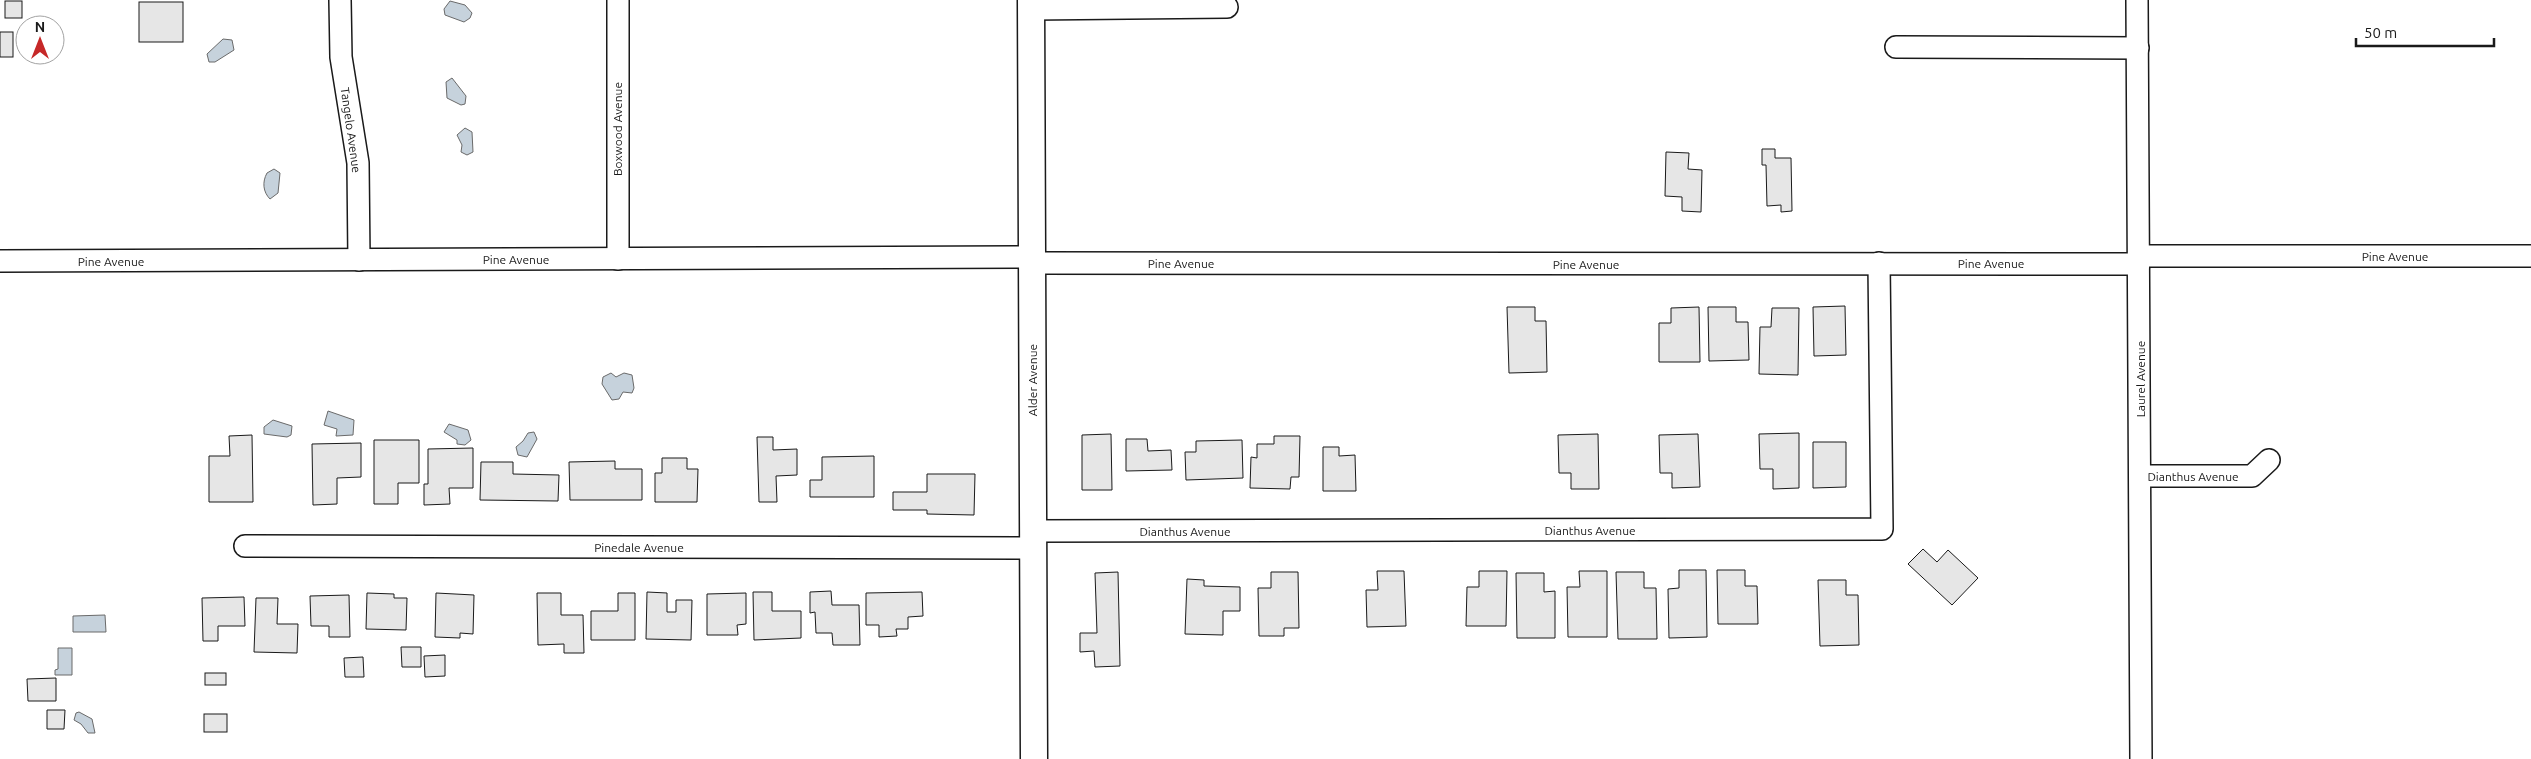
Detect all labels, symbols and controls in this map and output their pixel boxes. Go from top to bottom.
north arrow [15,15,65,65]
scale bar [2356,15,2494,47]
text: N [35,19,45,35]
text: 50 m [2364,24,2397,41]
street label: Boxwood Avenue [611,82,624,176]
street label: Tangelo Avenue [339,86,363,174]
street label: Pine Avenue [2362,250,2428,263]
street label: Pine Avenue [483,253,549,266]
street label: Pine Avenue [78,255,144,268]
street label: Pine Avenue [1148,257,1214,270]
street label: Pine Avenue [1958,257,2024,270]
street label: Pine Avenue [1553,258,1619,271]
street label: Laurel Avenue [2134,341,2147,417]
street label: Alder Avenue [1026,344,1039,416]
street label: Dianthus Avenue [2147,470,2239,483]
street label: Dianthus Avenue [1544,524,1636,537]
street label: Dianthus Avenue [1139,525,1231,538]
street label: Pinedale Avenue [594,541,684,554]

